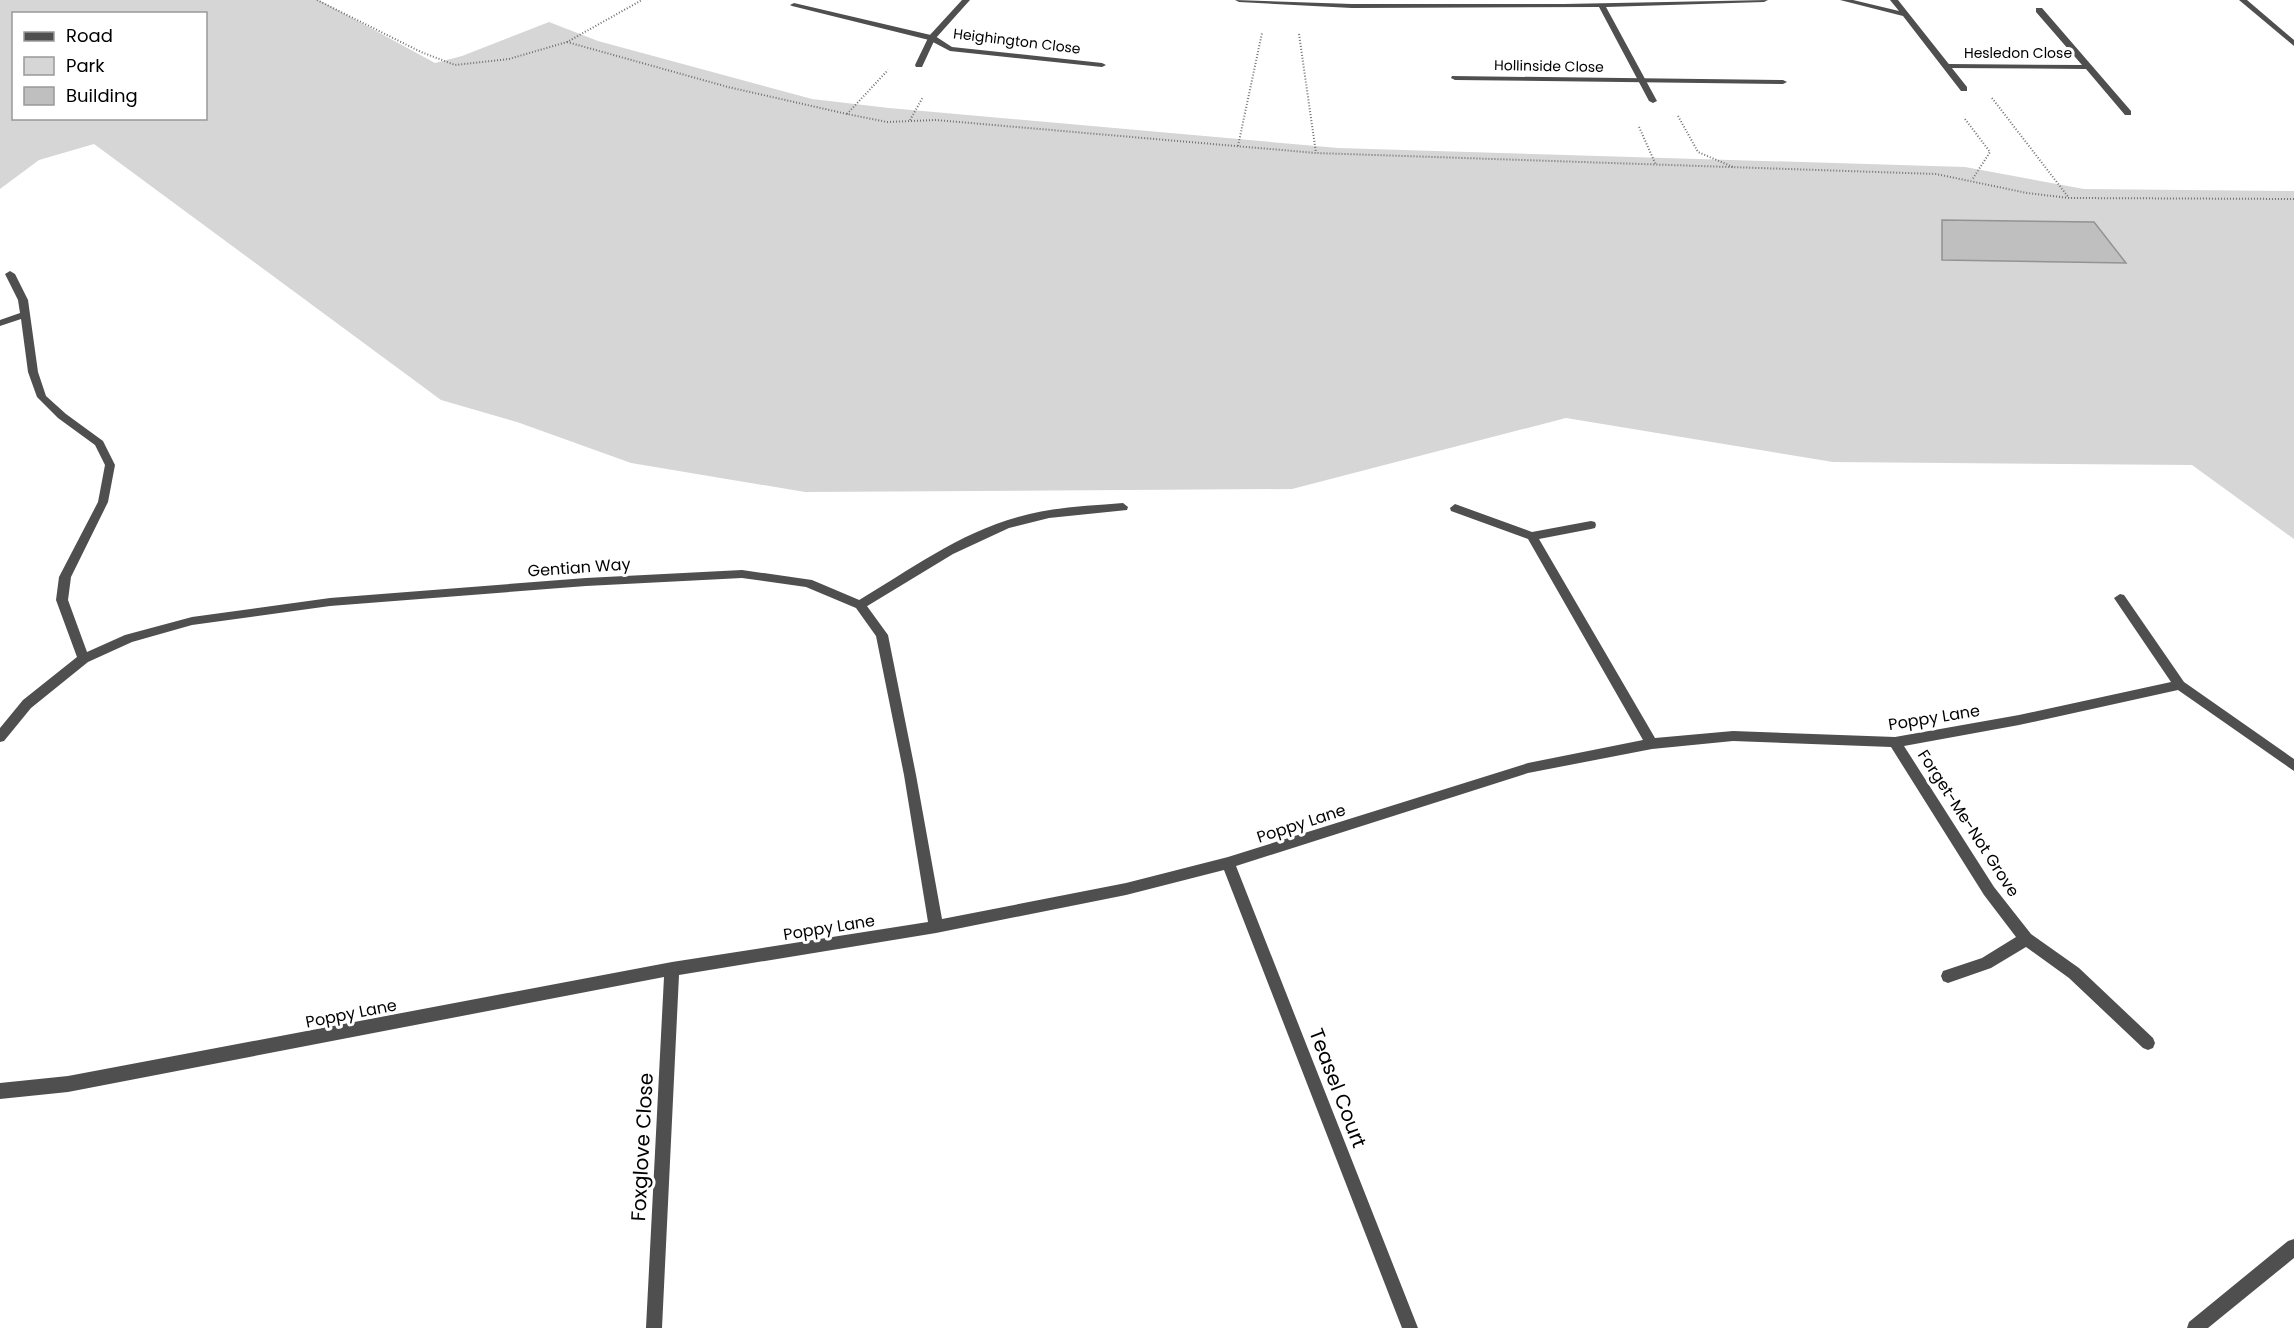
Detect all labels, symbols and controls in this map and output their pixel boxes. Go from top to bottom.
legend [12,12,207,120]
text: Road [66,23,113,48]
street label: Heighington Close [952,23,1082,59]
street label: Hesledon Close [1964,43,2072,63]
text: Park [66,53,105,78]
street label: Hollinside Close [1494,55,1604,77]
text: Building [66,83,138,108]
street label: Gentian Way [527,552,631,583]
street label: Poppy Lane [1887,699,1982,736]
street label: Forget-Me-Not Grove [1912,745,2025,901]
street label: Poppy Lane [1254,798,1349,849]
street label: Poppy Lane [782,909,877,946]
street label: Poppy Lane [304,993,399,1034]
street label: Teasel Court [1302,1024,1374,1152]
street label: Foxglove Close [624,1072,660,1222]

